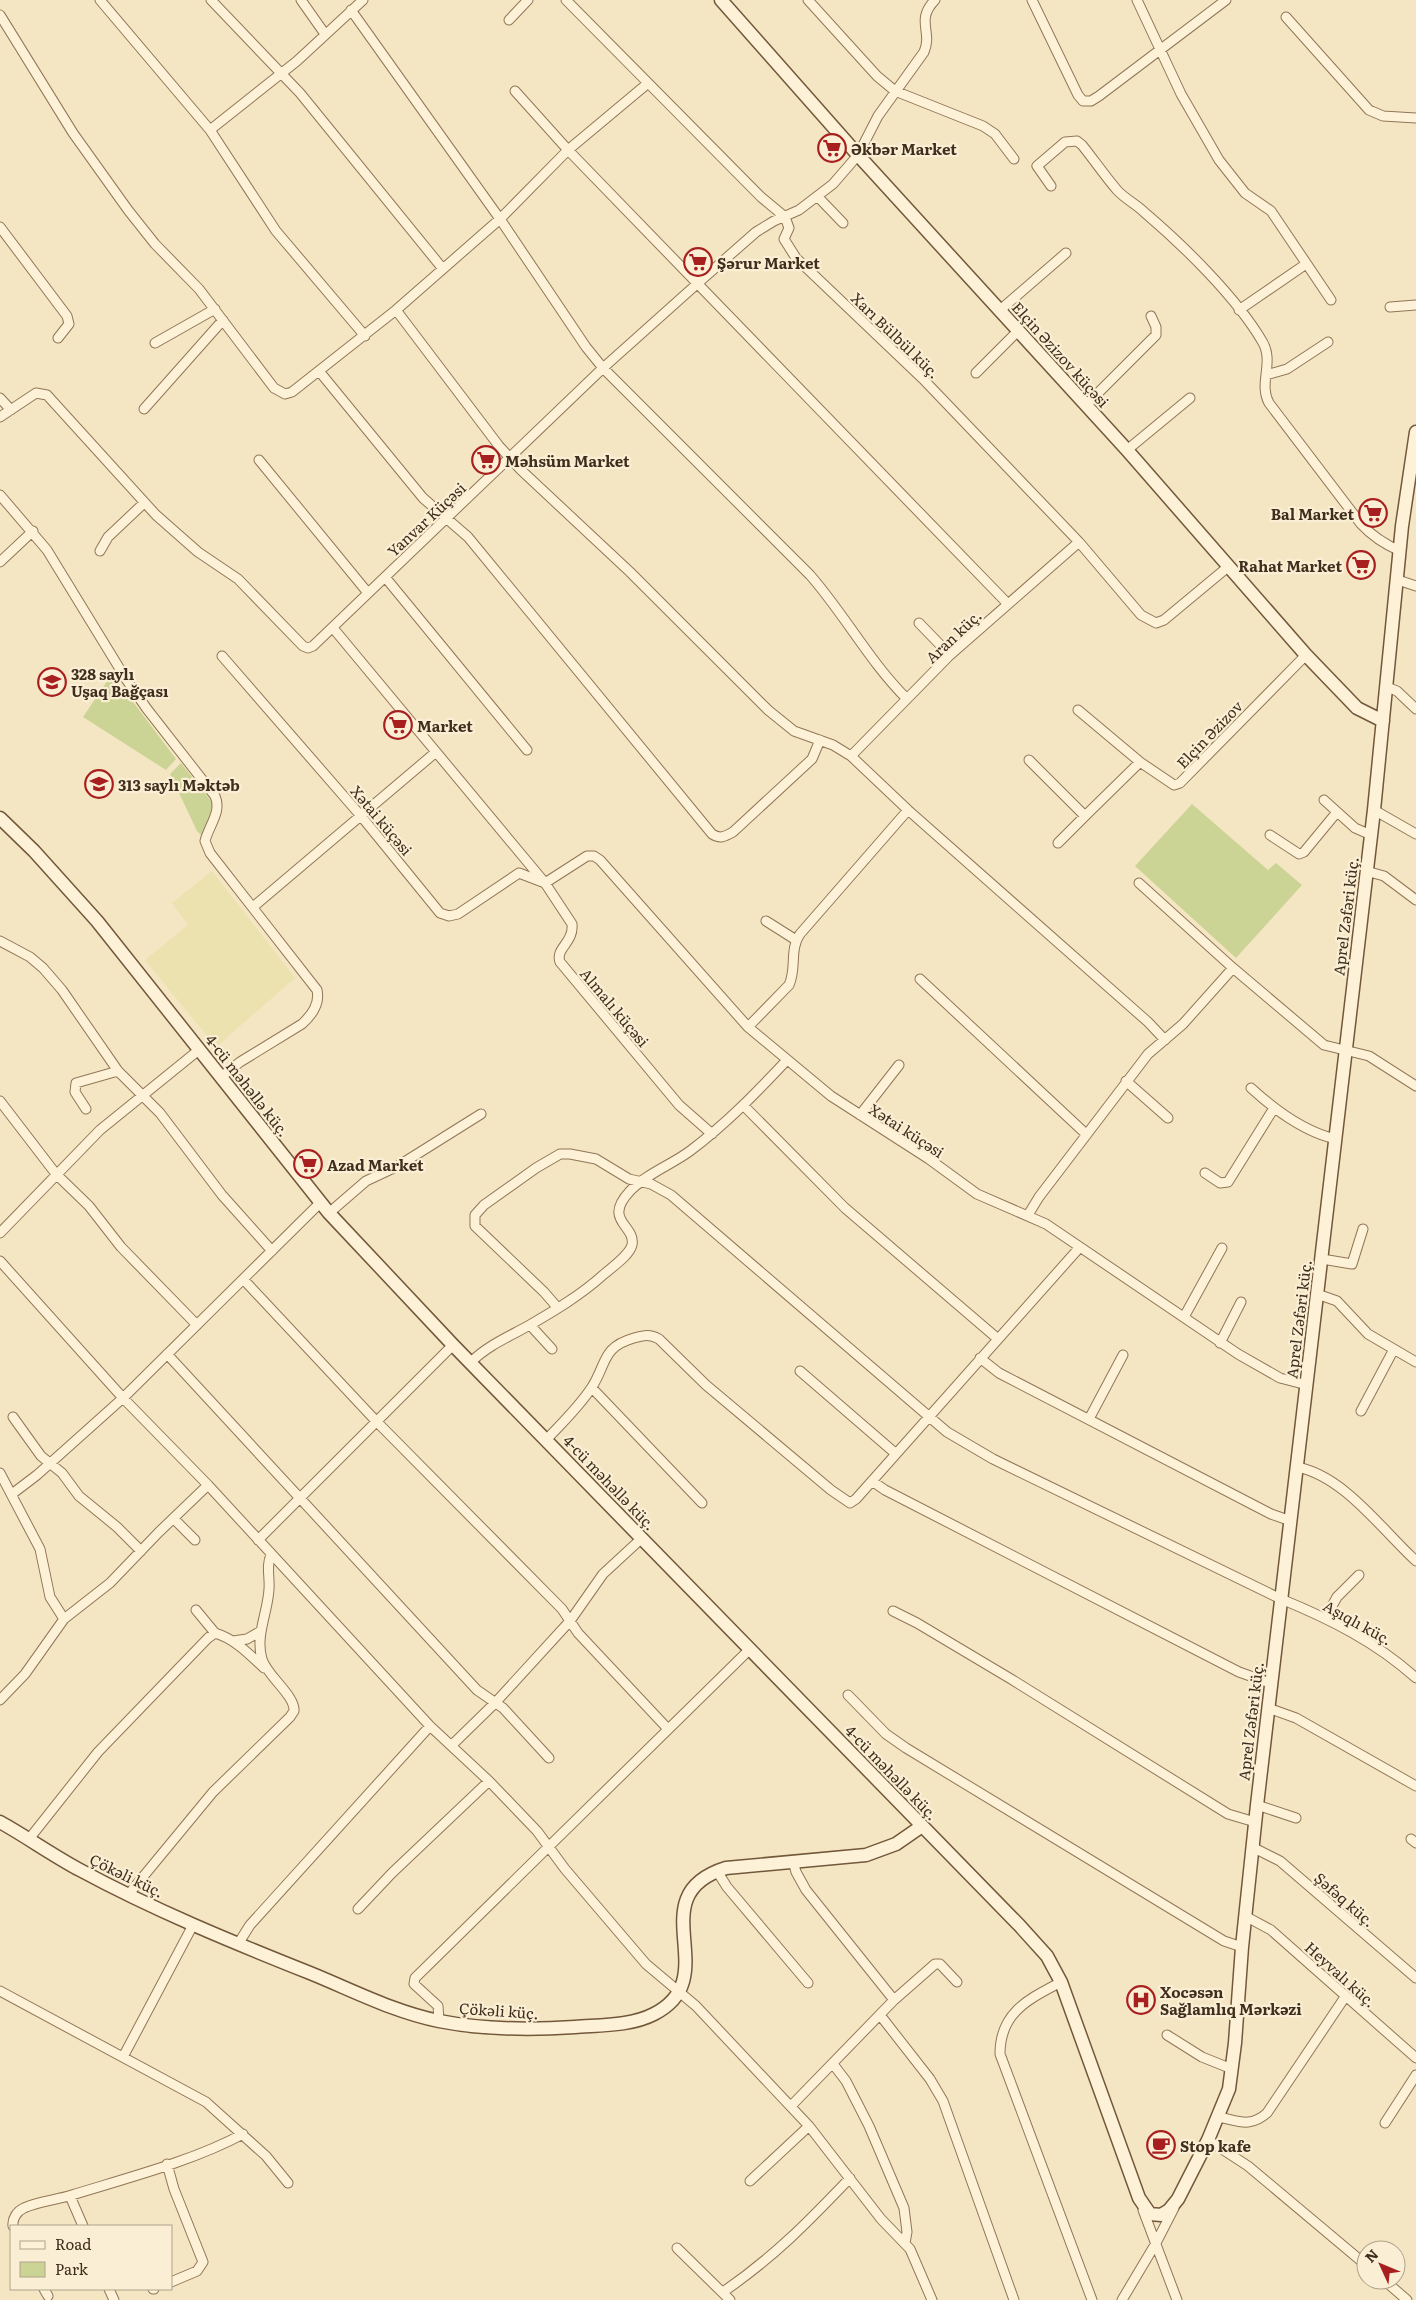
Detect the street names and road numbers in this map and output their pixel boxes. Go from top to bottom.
street label: Xarı Bülbül küç. [846,287,946,383]
street label: Elçin Əzizov küçəsi [1007,296,1115,412]
street label: Yanvar Küçəsi [382,476,470,562]
street label: Aran küç. [920,604,986,668]
street label: Elçin Əzizov [1170,695,1248,773]
street label: Xətai küçəsi [346,780,418,860]
street label: Aprel Zəfəri küç. [1326,855,1364,977]
street label: Almalı küçəsi [575,962,655,1052]
street label: 4-cü məhəllə küç. [200,1029,296,1141]
street label: Xətai küçəsi [865,1097,949,1163]
street label: Aprel Zəfəri küç. [1279,1258,1317,1380]
street label: 4-cü məhəllə küç. [558,1429,662,1535]
street label: Aşıqlı küç. [1319,1594,1397,1650]
street label: Aprel Zəfəri küç. [1231,1660,1269,1782]
street label: 4-cü məhəllə küç. [840,1719,944,1825]
street label: Çökəli küç. [86,1847,168,1903]
street label: Şəfəq küç. [1310,1866,1380,1932]
street label: Heyvalı küç. [1300,1936,1382,2012]
street label: Çökəli küç. [458,1996,540,2024]

